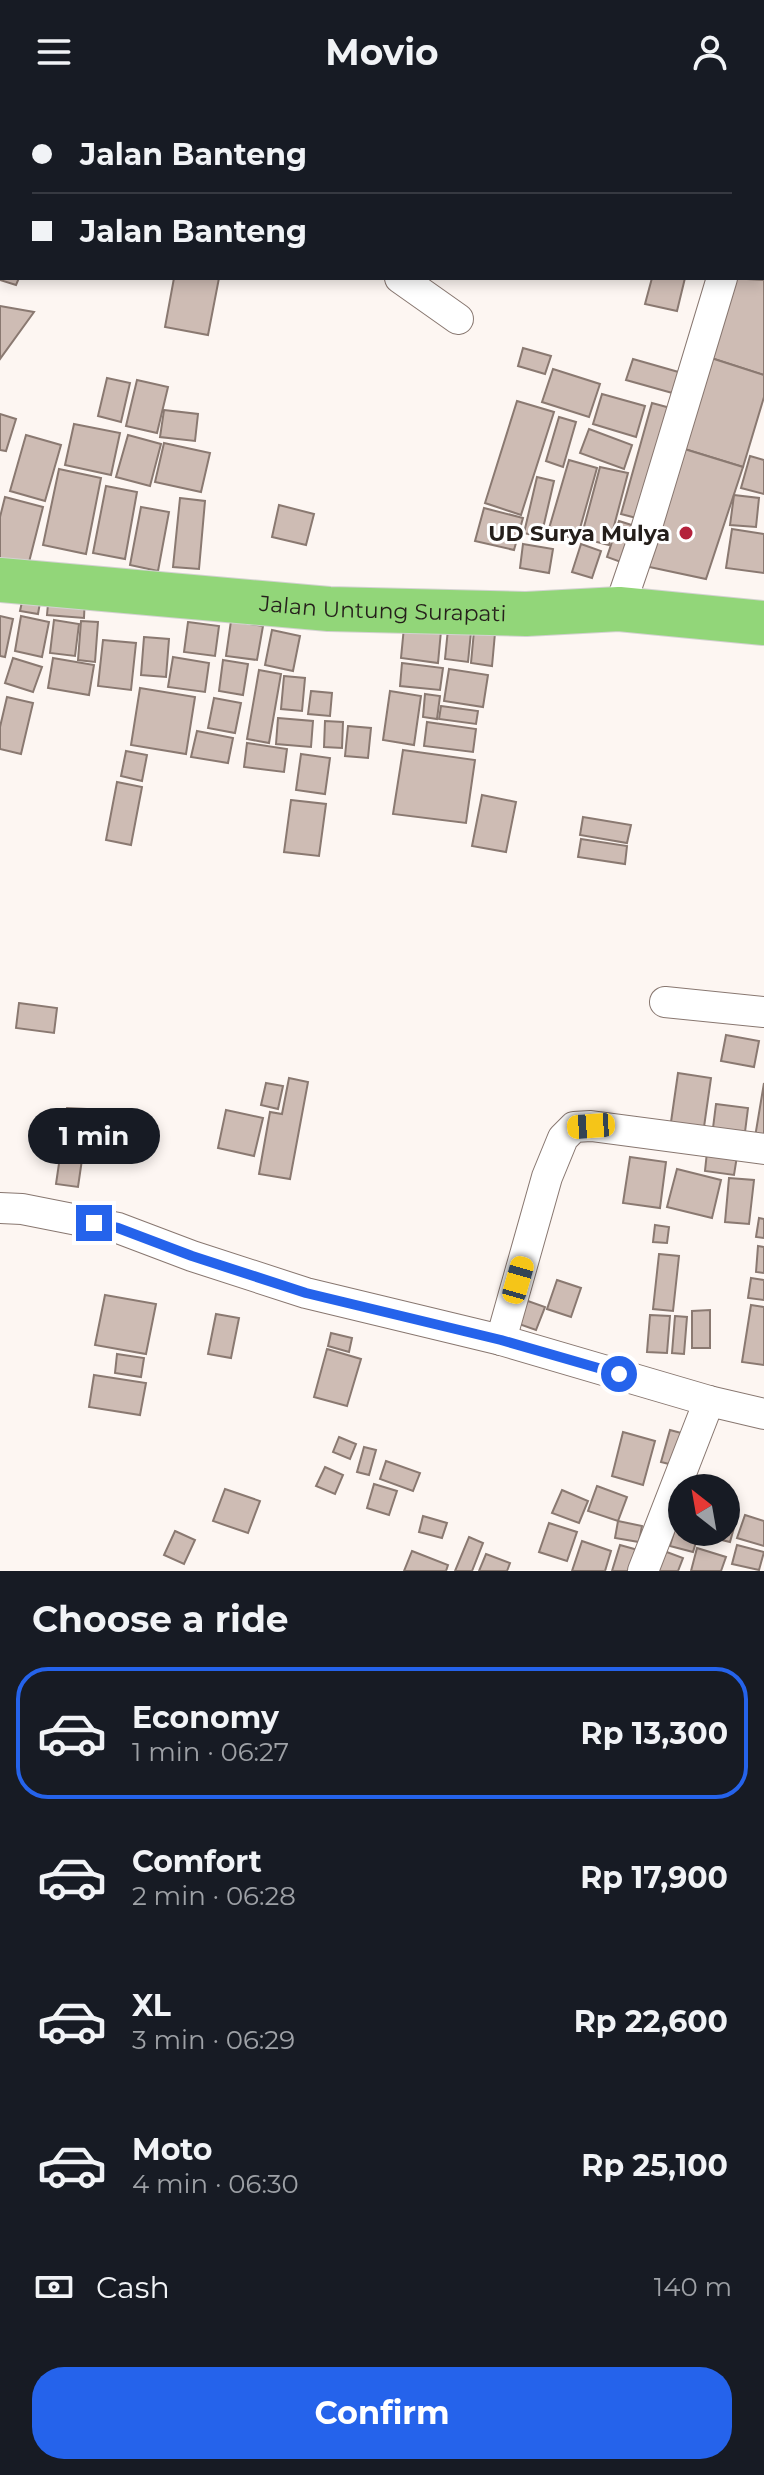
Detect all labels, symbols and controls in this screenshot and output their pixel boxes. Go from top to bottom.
icon: menu [32,30,76,74]
text: Movio [325,30,439,74]
icon: person [688,30,732,74]
text: Jalan Banteng [80,136,307,173]
text: Jalan Banteng [80,213,307,250]
place label: UD Surya Mulya [488,520,670,547]
marker: UD Surya Mulya [677,524,695,542]
street label: Jalan Untung Surapati [257,590,507,627]
callout: 1 min [28,1107,160,1163]
car [566,1112,616,1140]
text: 1 min [59,1120,129,1152]
route end [76,1205,112,1241]
car [500,1254,536,1306]
route start [601,1356,637,1392]
north arrow [668,1474,740,1546]
map controls [668,1474,740,1546]
text: Choose a ride [32,1597,289,1641]
icon: car [36,1697,108,1769]
text: Economy [132,1699,279,1736]
text: Rp 13,300 [581,1715,728,1752]
text: 1 min · 06:27 [132,1736,289,1768]
icon: car [36,1841,108,1913]
text: Comfort [132,1843,262,1880]
text: Rp 17,900 [580,1859,728,1896]
text: 2 min · 06:28 [132,1880,296,1912]
icon: car [36,1985,108,2057]
text: XL [132,1987,171,2024]
text: Rp 22,600 [574,2003,728,2040]
text: 3 min · 06:29 [132,2024,295,2056]
icon: car [36,2129,108,2201]
text: Moto [132,2131,213,2168]
text: Rp 25,100 [581,2147,728,2184]
text: 4 min · 06:30 [132,2168,299,2200]
icon: cash [32,2265,76,2309]
text: Cash [96,2269,170,2306]
text: 140 m [654,2271,732,2303]
button: Confirm [32,2367,732,2459]

